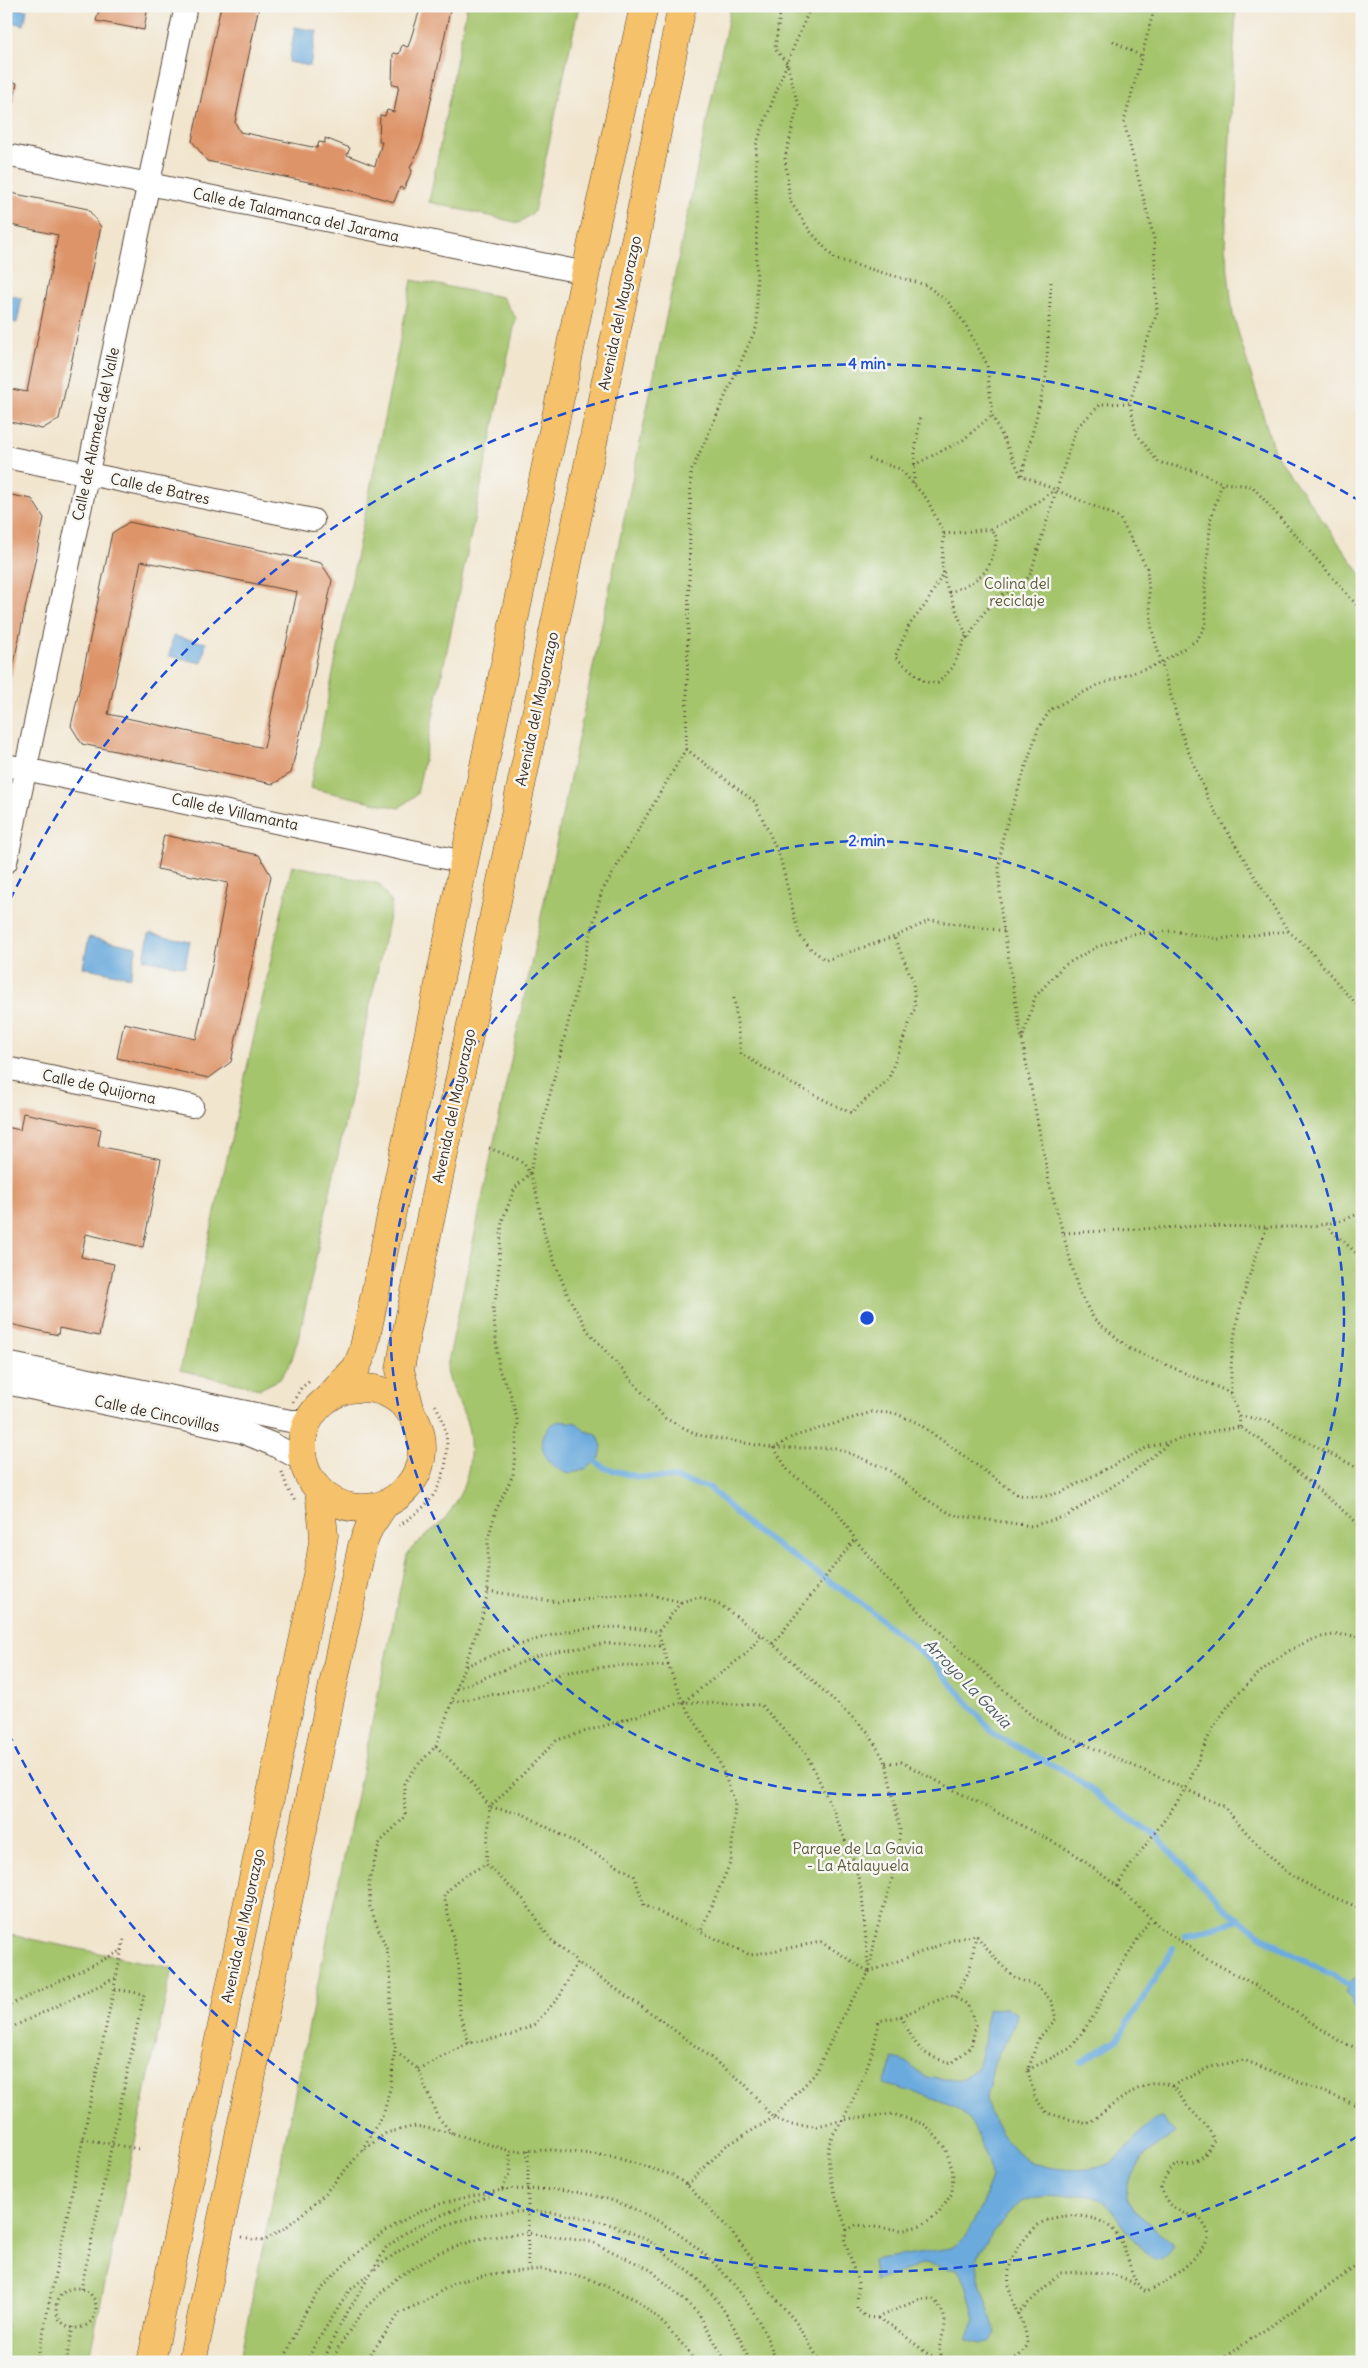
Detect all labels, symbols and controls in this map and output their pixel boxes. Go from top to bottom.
street label: Calle de Talamanca del Jarama [191,183,402,246]
street label: Avenida del Mayorazgo [594,234,645,392]
street label: Calle de Alameda del Valle [68,345,123,522]
text: 4 min [848,354,886,373]
street label: Calle de Batres [109,469,212,508]
park label: Colina del reciclaje [984,574,1050,610]
street label: Avenida del Mayorazgo [511,630,562,788]
street label: Calle de Villamanta [170,789,301,834]
text: 2 min [849,831,886,850]
street label: Avenida del Mayorazgo [428,1027,479,1185]
street label: Calle de Quijorna [41,1065,158,1108]
centre of rings [858,1309,876,1327]
street label: Calle de Cincovillas [93,1391,222,1436]
water label: Arroyo La Gavia [920,1634,1016,1733]
park label: Parque de La Gavia - La Atalayuela [793,1839,924,1875]
street label: Avenida del Mayorazgo [217,1847,268,2005]

